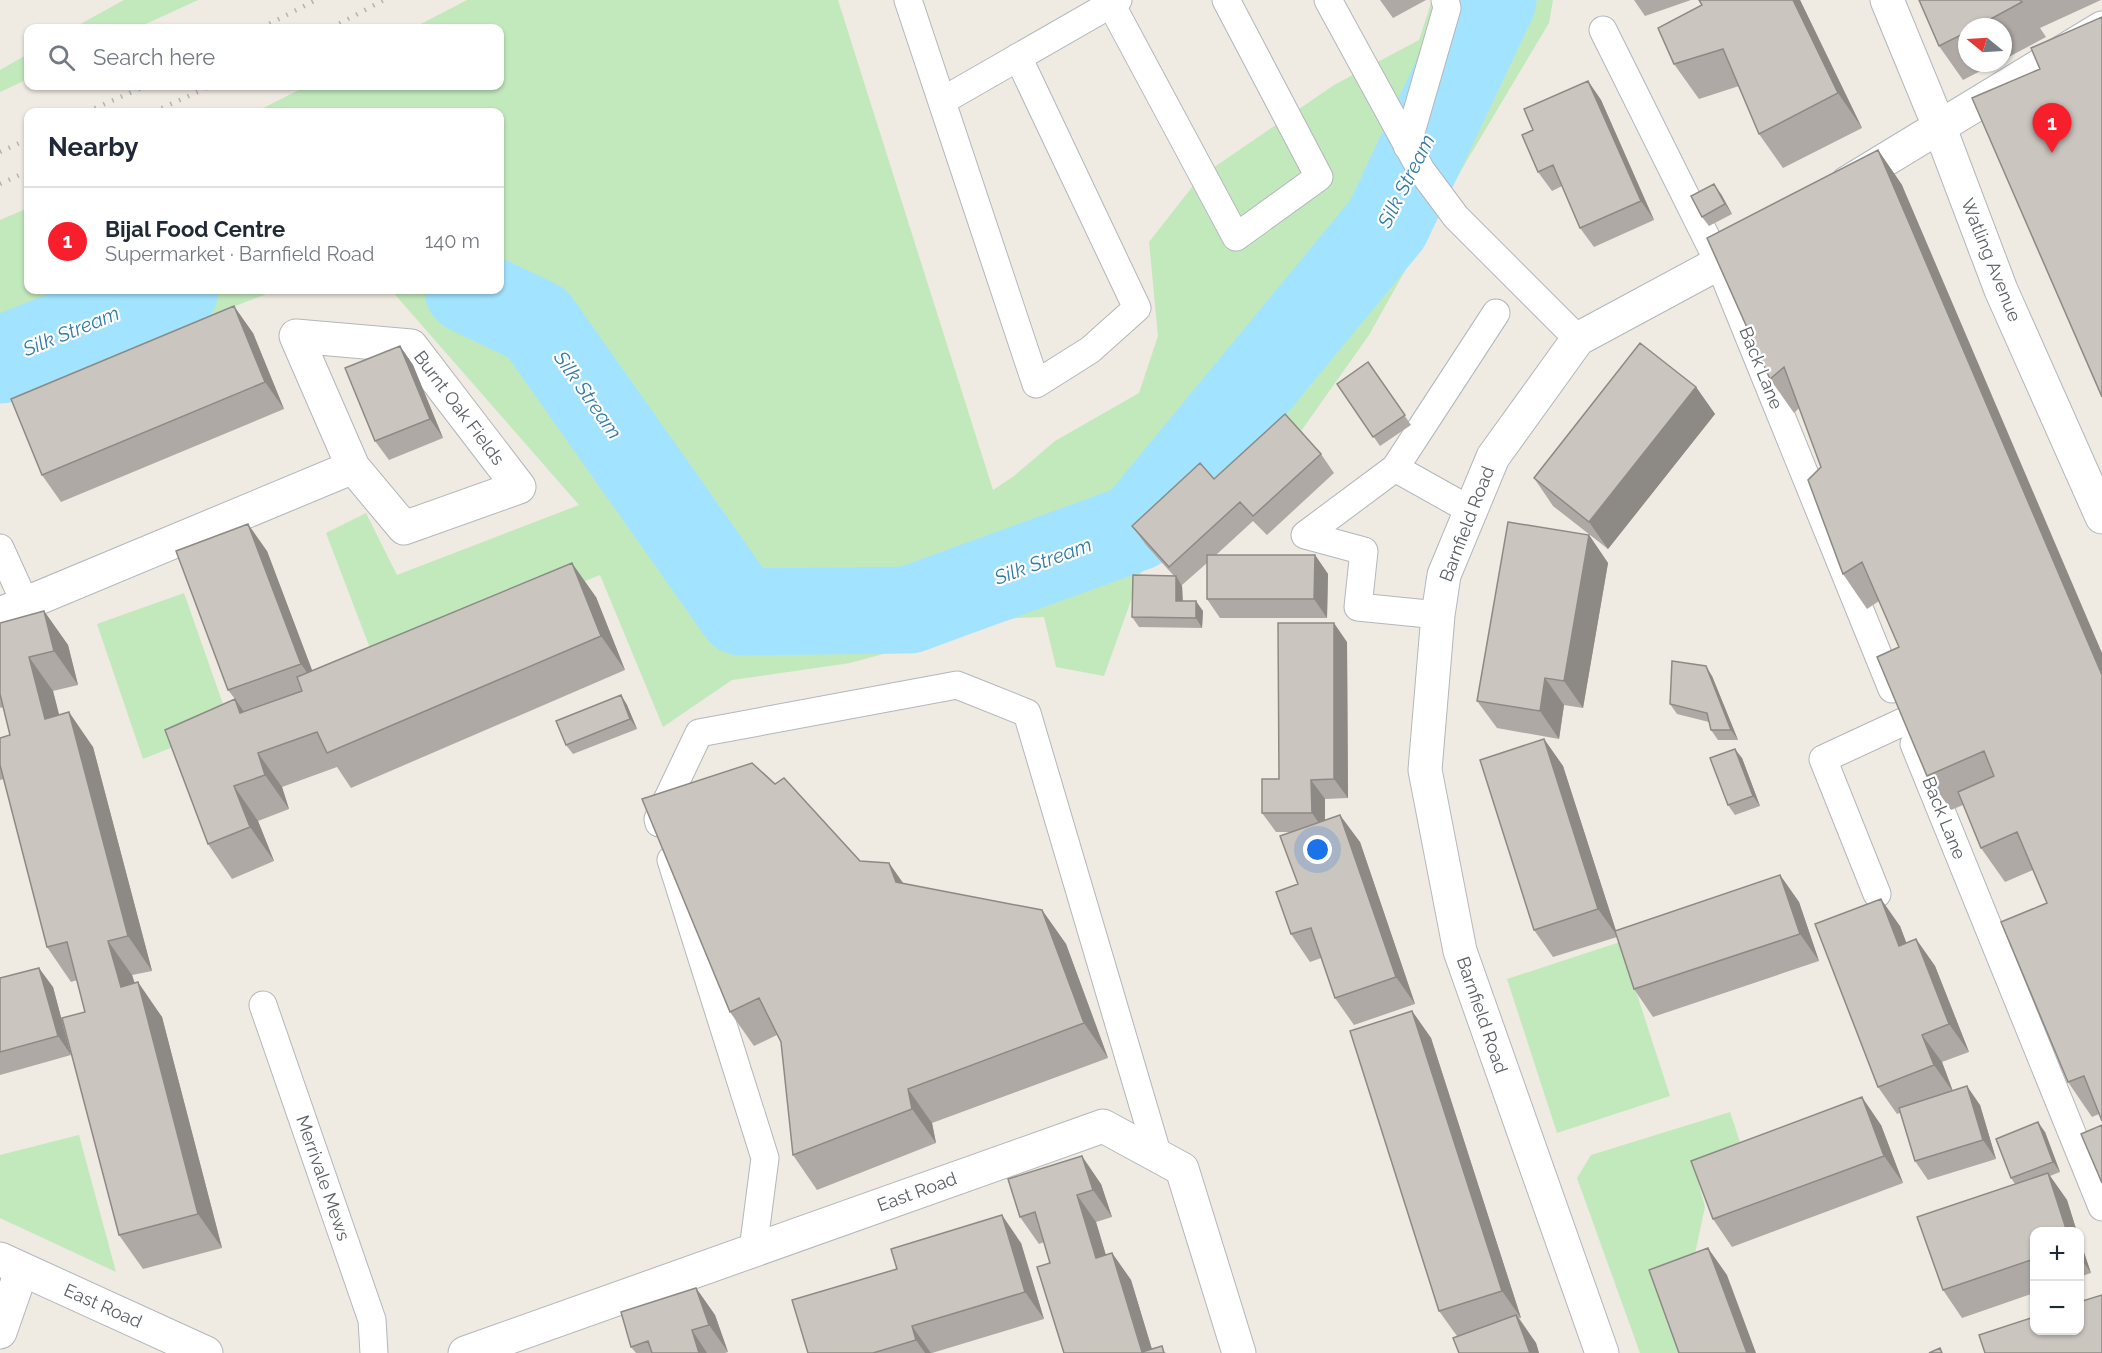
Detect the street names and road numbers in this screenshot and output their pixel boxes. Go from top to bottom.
street label: Watling Avenue [1957,195,2026,325]
street label: Back Lane [1735,323,1788,413]
street label: Burnt Oak Fields [410,347,509,469]
street label: Barnfield Road [1435,463,1498,585]
street label: Back Lane [1918,773,1971,863]
street label: Barnfield Road [1453,954,1512,1076]
street label: Merrivale Mews [292,1112,355,1243]
street label: East Road [874,1167,960,1216]
street label: East Road [61,1279,145,1332]

